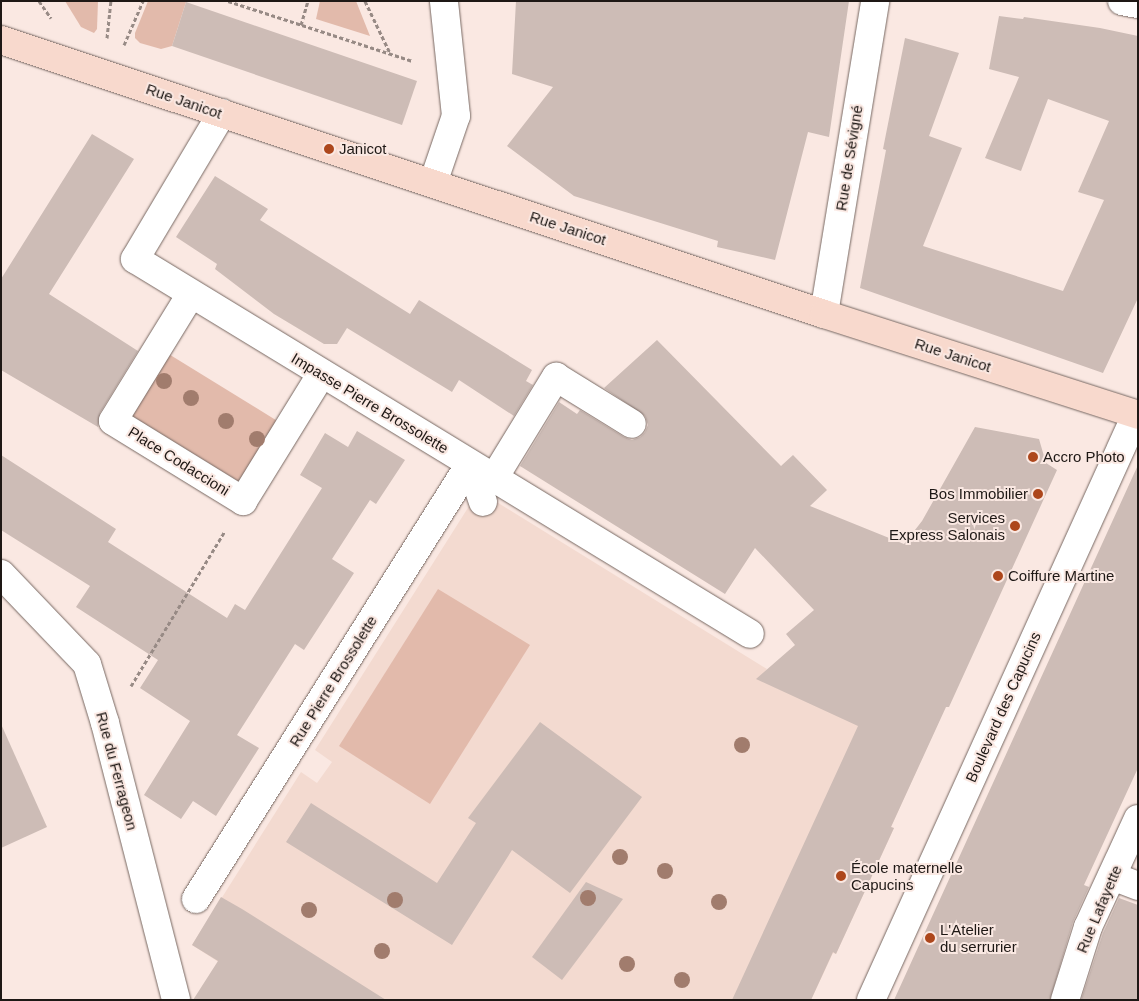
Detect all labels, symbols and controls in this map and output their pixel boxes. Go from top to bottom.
street label: Rue Janicot [144,80,224,122]
street label: Rue de Sévigné [832,104,866,212]
place label: Janicot [339,140,387,158]
marker: Janicot [323,143,335,155]
street label: Rue Janicot [528,207,608,249]
street label: Rue Janicot [913,334,993,376]
street label: Impasse Pierre Brossolette [288,349,452,457]
street label: Place Codaccioni [125,423,233,499]
place label: Accro Photo [1043,448,1125,466]
marker: Accro Photo [1027,451,1039,463]
place label: Bos Immobilier [929,485,1028,503]
marker: Bos Immobilier [1032,488,1044,500]
place label: Services Express Salonais [889,508,1005,543]
marker: Services Express Salonais [1009,520,1021,532]
place label: Coiffure Martine [1008,567,1114,585]
marker: Coiffure Martine [992,570,1004,582]
street label: Rue Pierre Brossolette [285,612,381,750]
street label: Boulevard des Capucins [962,629,1044,785]
street label: Rue du Ferrageon [93,710,141,832]
place label: École maternelle Capucins [851,858,963,893]
street label: Rue Lafayette [1072,862,1126,956]
marker: École maternelle Capucins [835,870,847,882]
place label: L'Atelier du serrurier [940,920,1017,955]
marker: L'Atelier du serrurier [924,932,936,944]

